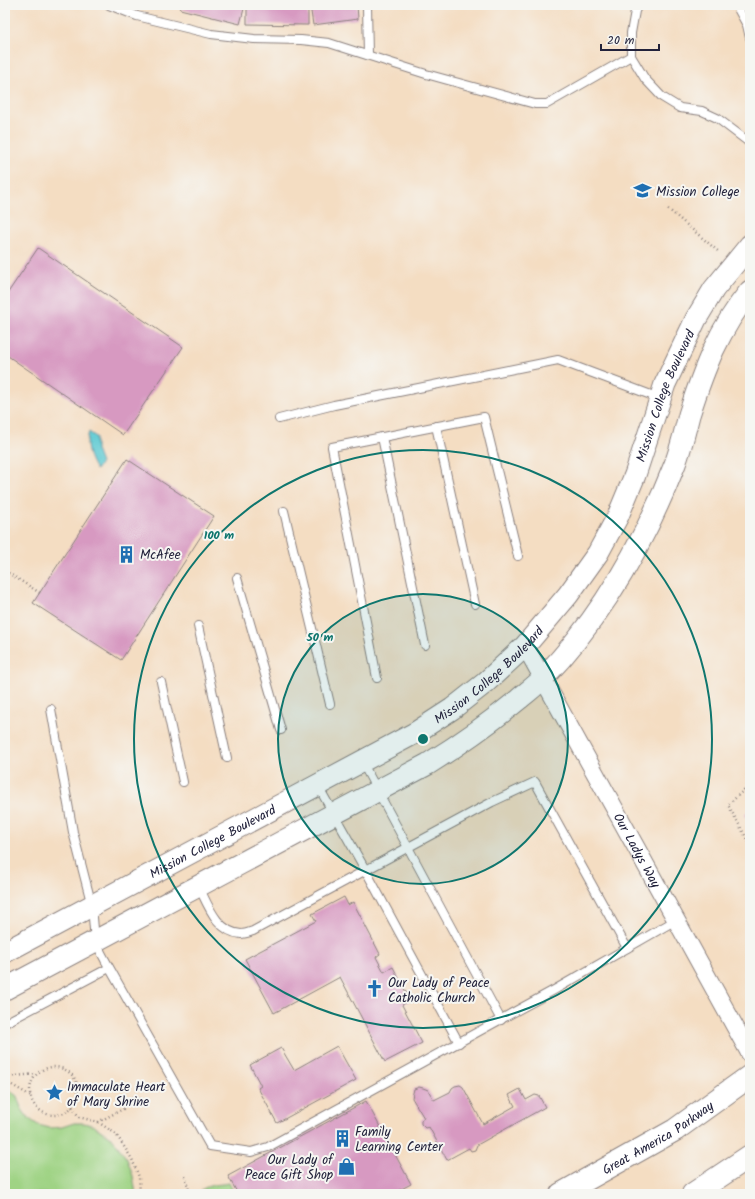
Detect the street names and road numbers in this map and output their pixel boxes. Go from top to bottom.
street label: Mission College Boulevard [631,326,702,465]
street label: Mission College Boulevard [430,622,550,730]
street label: Mission College Boulevard [146,800,280,885]
street label: Our Ladys Way [607,809,666,893]
street label: Great America Parkway [599,1096,719,1181]

